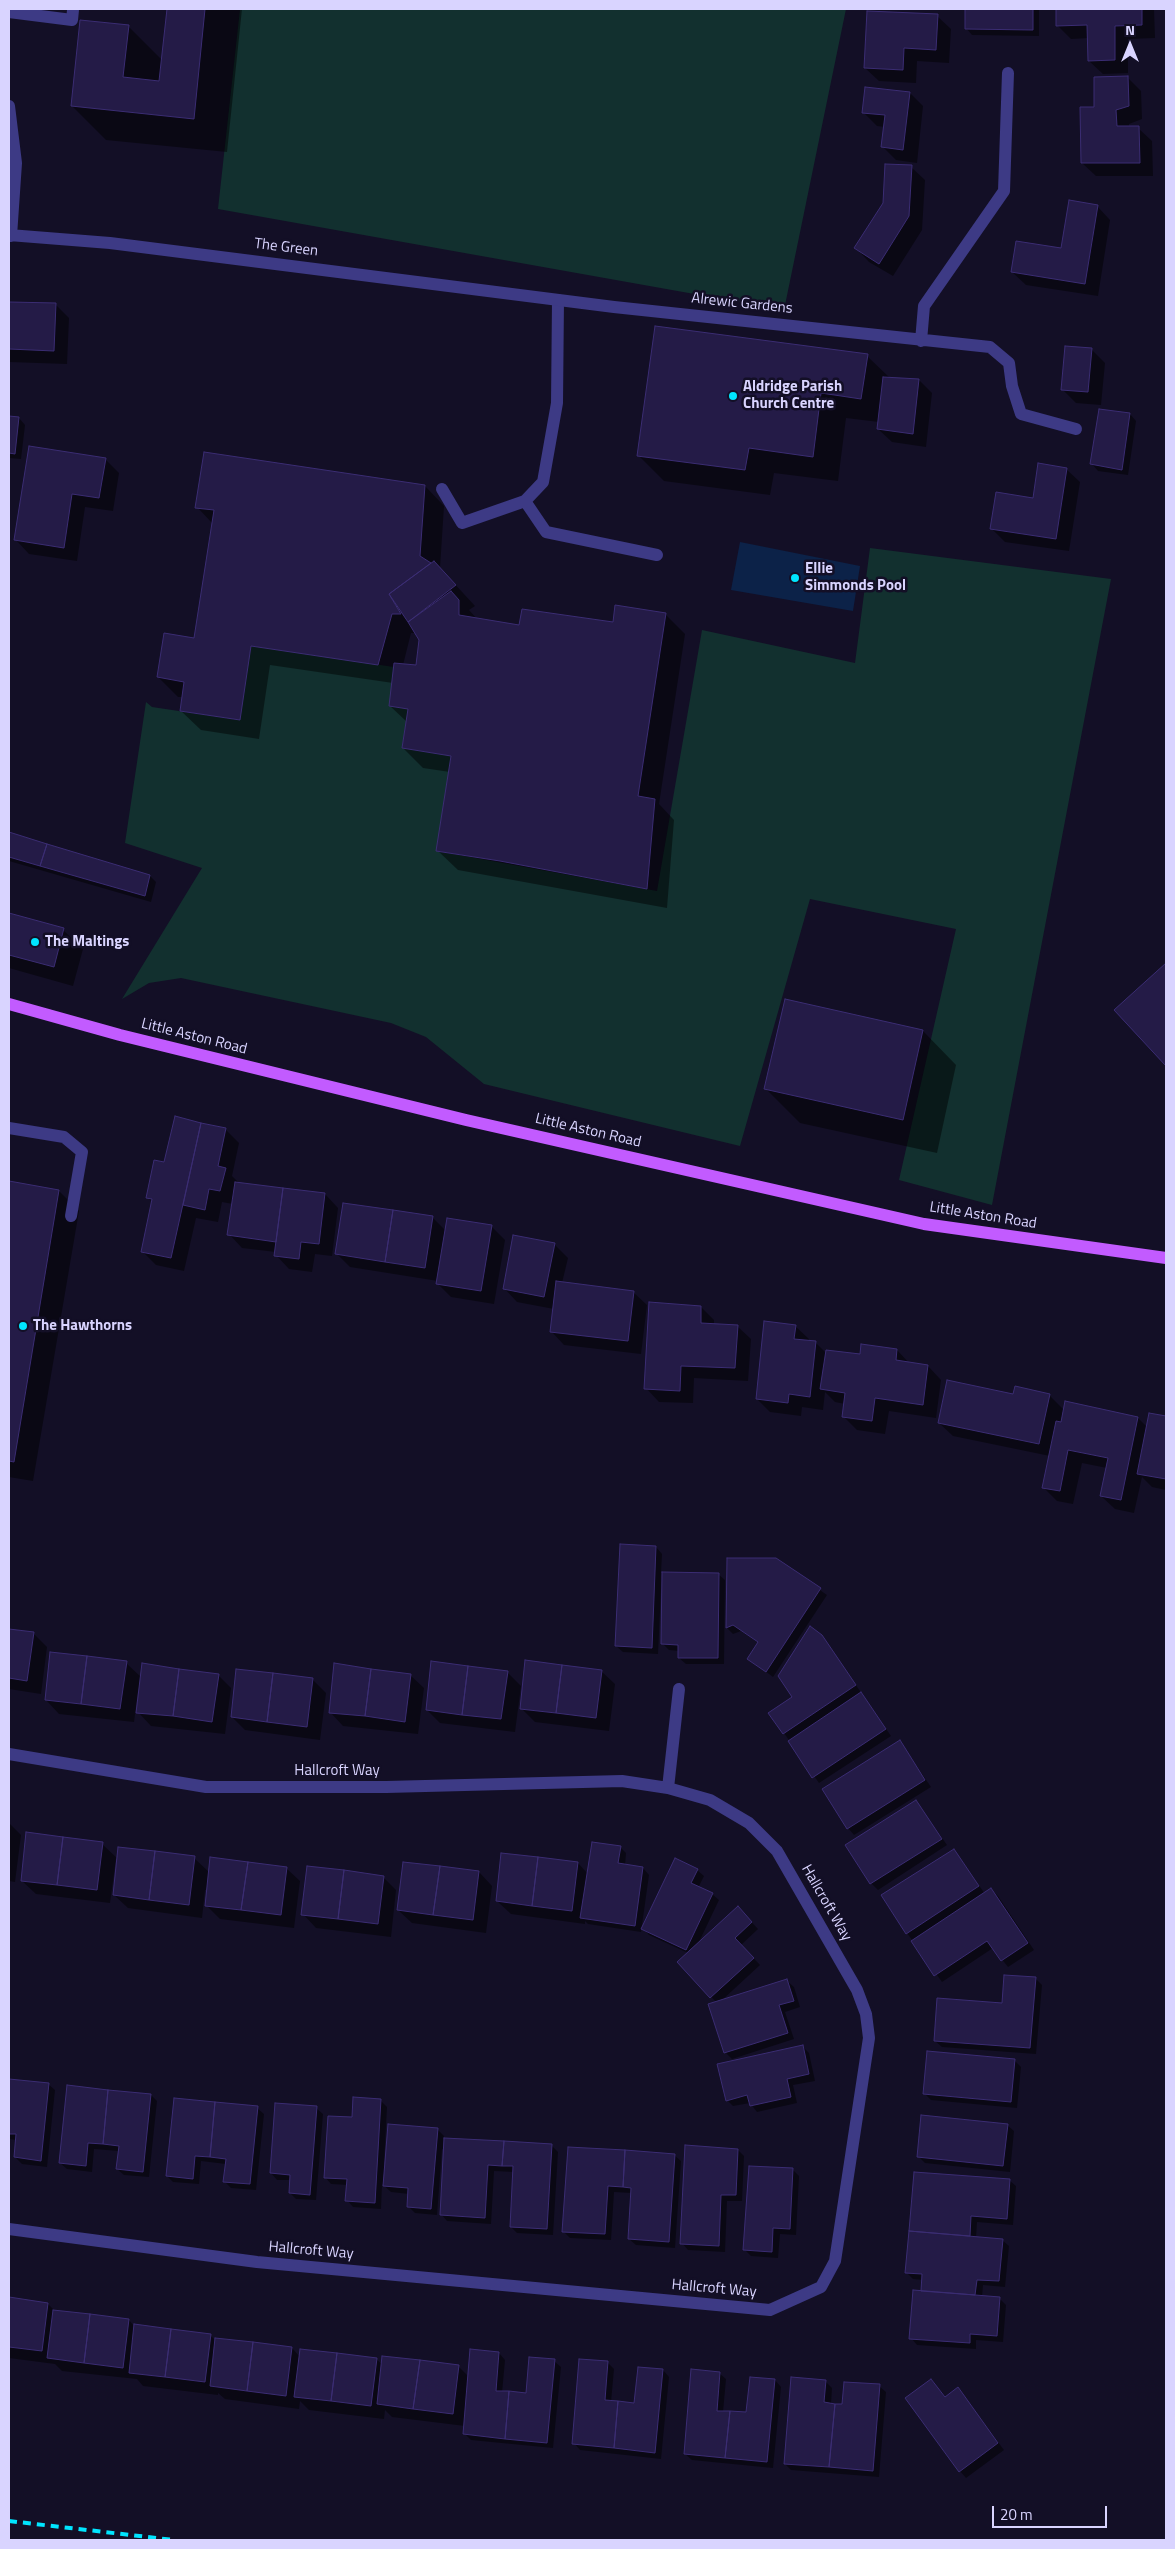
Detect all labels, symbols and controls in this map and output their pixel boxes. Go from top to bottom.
text: N [1125,19,1135,40]
north arrow [1105,20,1155,70]
street label: The Green [253,235,319,261]
street label: Alrewic Gardens [690,290,794,318]
place label: Aldridge Parish Church Centre [743,378,842,413]
marker: Aldridge Parish Church Centre [727,390,739,402]
place label: Ellie Simmonds Pool [805,560,906,595]
marker: Ellie Simmonds Pool [789,572,801,584]
place label: The Maltings [45,933,129,951]
marker: The Maltings [29,936,41,948]
street label: Little Aston Road [139,1015,249,1059]
street label: Little Aston Road [533,1110,643,1152]
street label: Little Aston Road [928,1199,1038,1233]
place label: The Hawthorns [33,1317,132,1335]
marker: The Hawthorns [17,1320,29,1332]
street label: Hallcroft Way [294,1762,380,1780]
street label: Hallcroft Way [797,1862,855,1944]
street label: Hallcroft Way [268,2238,354,2264]
street label: Hallcroft Way [671,2276,757,2302]
scale bar [995,2496,1110,2528]
text: 20 m [1000,2503,1033,2526]

